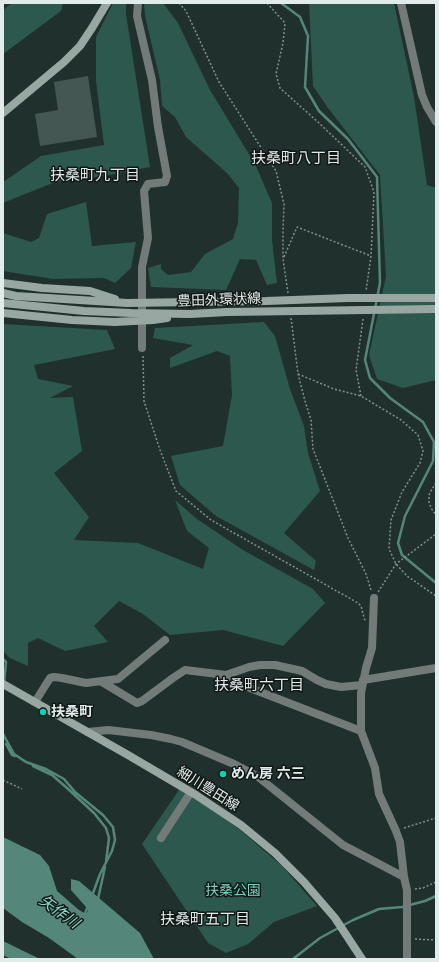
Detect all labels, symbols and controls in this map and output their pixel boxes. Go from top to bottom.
district label: 扶桑町八丁目 [251,149,341,167]
district label: 扶桑町九丁目 [50,166,140,184]
street label: 豊田外環状線 [177,290,261,310]
district label: 扶桑町六丁目 [214,676,304,694]
place label: 扶桑町 [51,704,93,720]
marker: 扶桑町 [38,707,48,717]
street label: 細川豊田線 [174,763,242,815]
place label: めん房 六三 [231,766,305,782]
marker: めん房 六三 [218,769,228,779]
park label: 扶桑公園 [205,883,261,899]
water label: 矢作川 [36,891,82,933]
district label: 扶桑町五丁目 [160,910,250,928]

